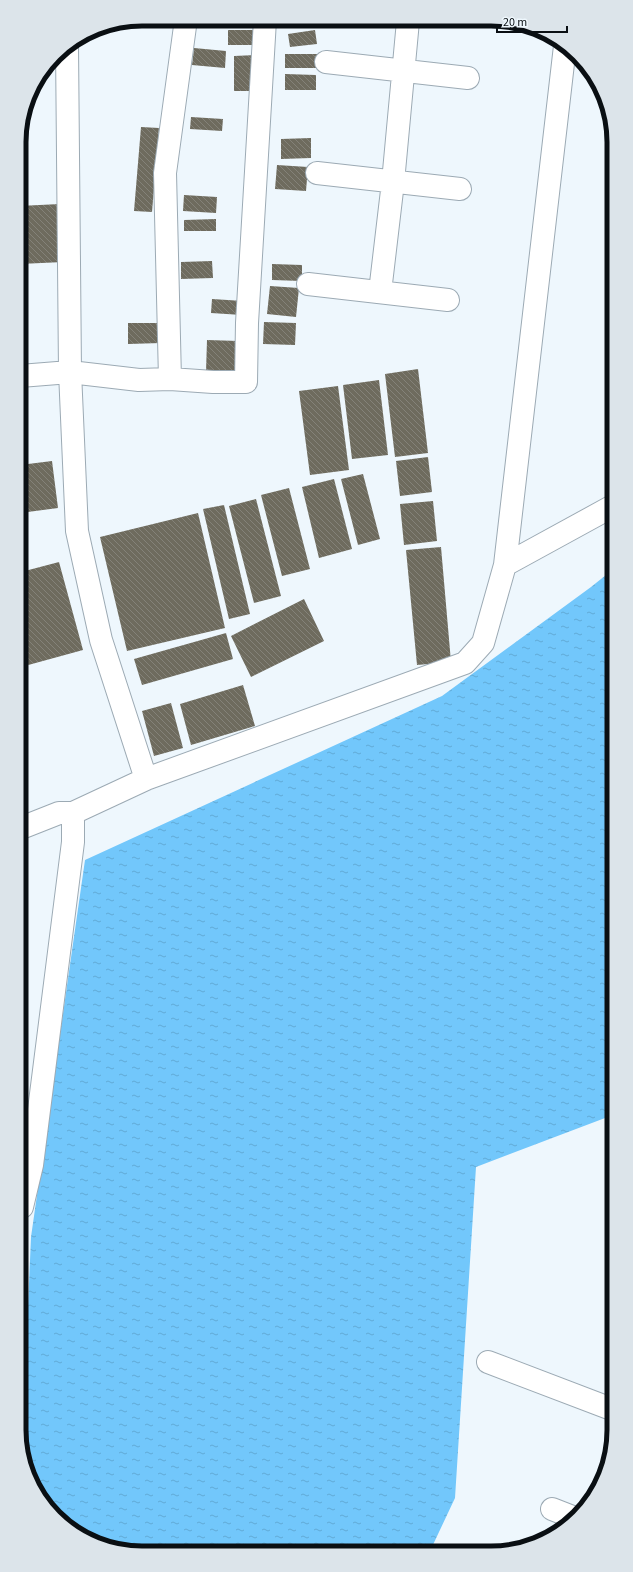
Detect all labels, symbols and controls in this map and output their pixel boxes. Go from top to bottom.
scale bar [497,8,567,34]
text: 20 m [503,14,527,31]

